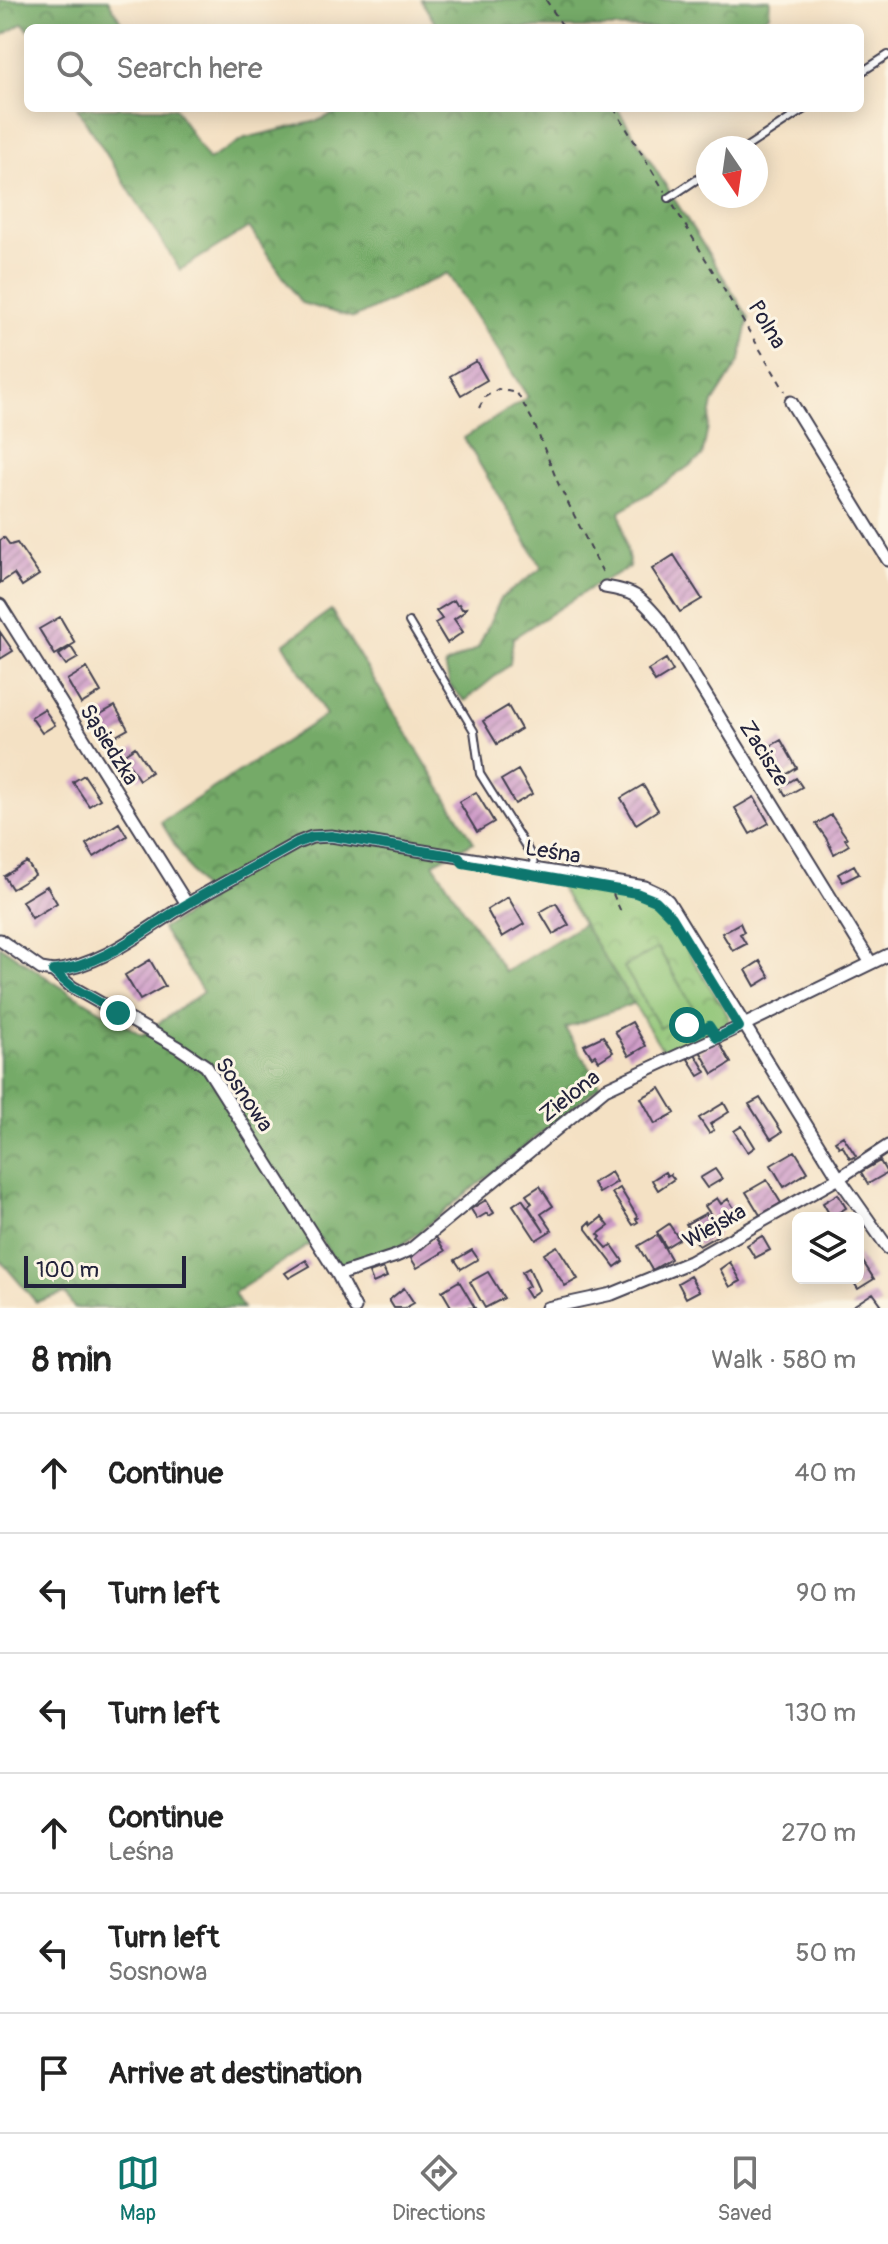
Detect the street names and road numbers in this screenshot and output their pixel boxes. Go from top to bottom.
street label: Polna [742,295,793,354]
street label: Sąsiedzka [73,699,145,790]
street label: Zacisze [733,715,795,792]
street label: Leśna [523,834,583,870]
street label: Sosnowa [209,1052,279,1137]
street label: Zielona [534,1063,606,1128]
street label: Wiejska [678,1197,751,1255]

